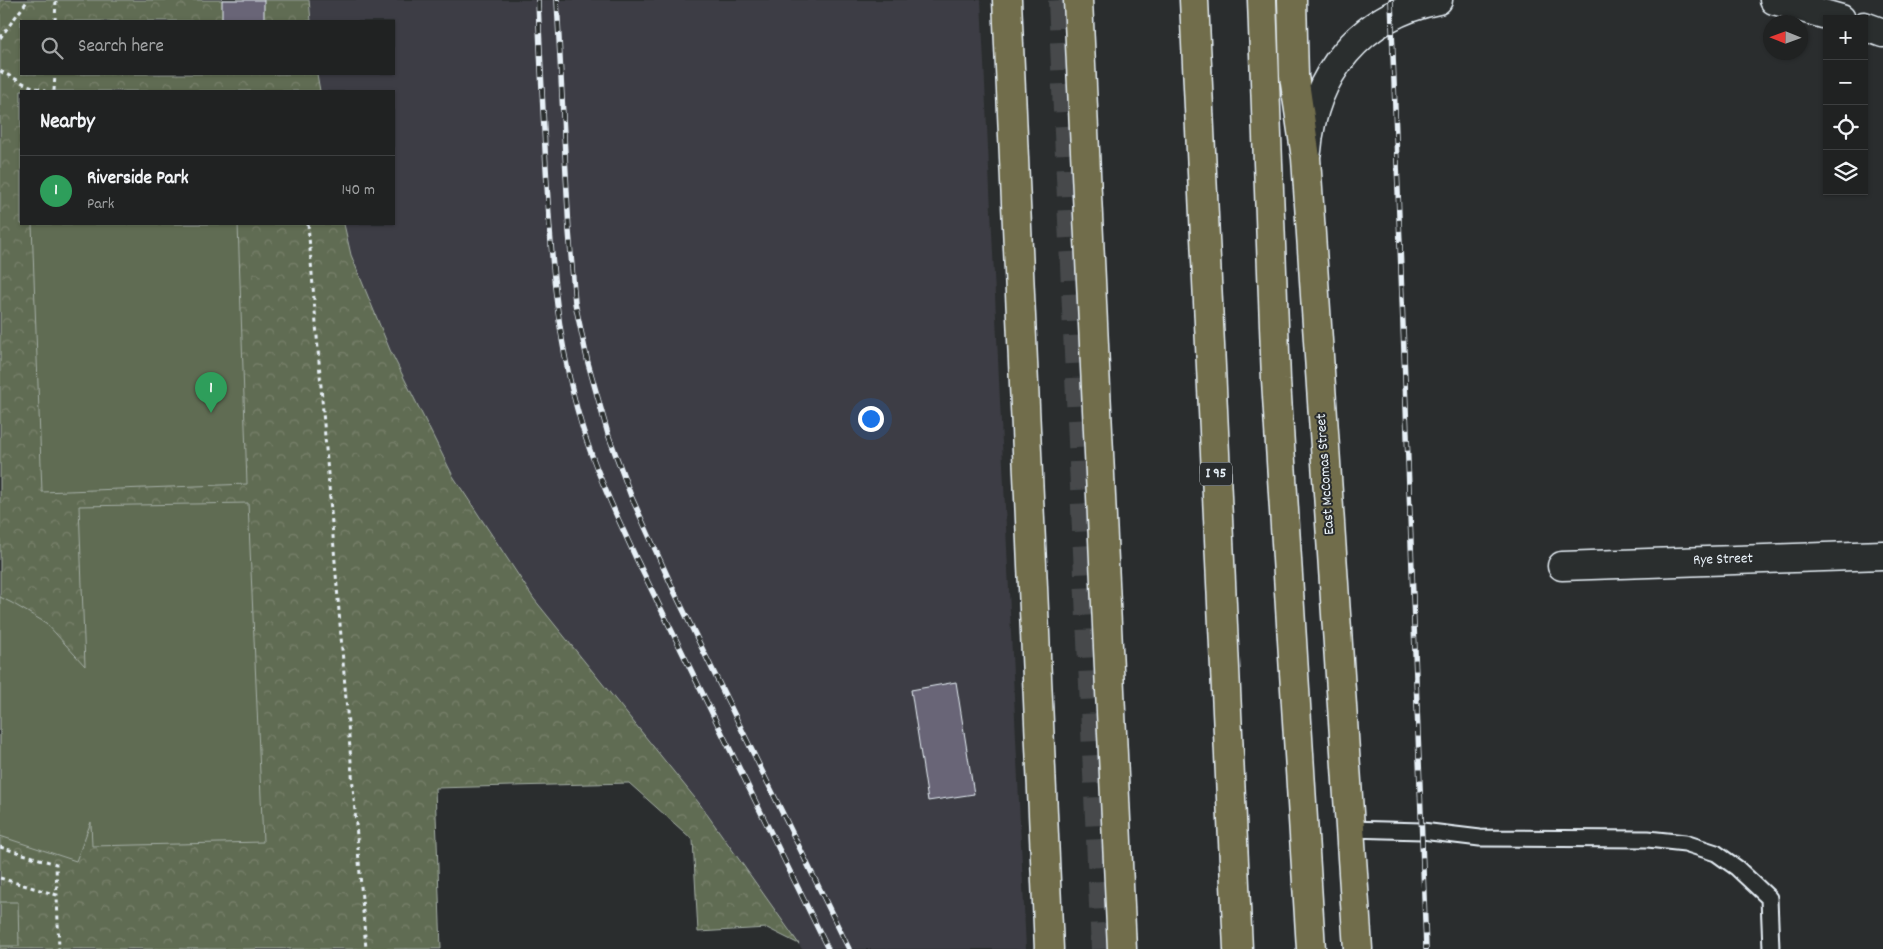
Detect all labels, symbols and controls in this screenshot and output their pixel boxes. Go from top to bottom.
north arrow [1763,15,1808,60]
map controls [1823,15,1868,195]
button: + [1823,15,1868,60]
search box [20,20,395,75]
icon: search [38,34,66,62]
text: Search here [78,34,164,61]
button: − [1823,60,1868,105]
button: locate [1823,105,1868,150]
text: Nearby [40,108,95,138]
button: layers [1823,150,1868,195]
text: Riverside Park [87,166,189,193]
text: 1 [54,179,58,202]
text: 140 m [341,179,375,202]
text: Park [87,193,114,216]
pin: 1 [195,372,227,413]
your location [858,406,884,432]
street label: East McComas Street [1311,412,1341,535]
road number: I 95 [1200,462,1232,486]
street label: Rye Street [1693,548,1754,572]

